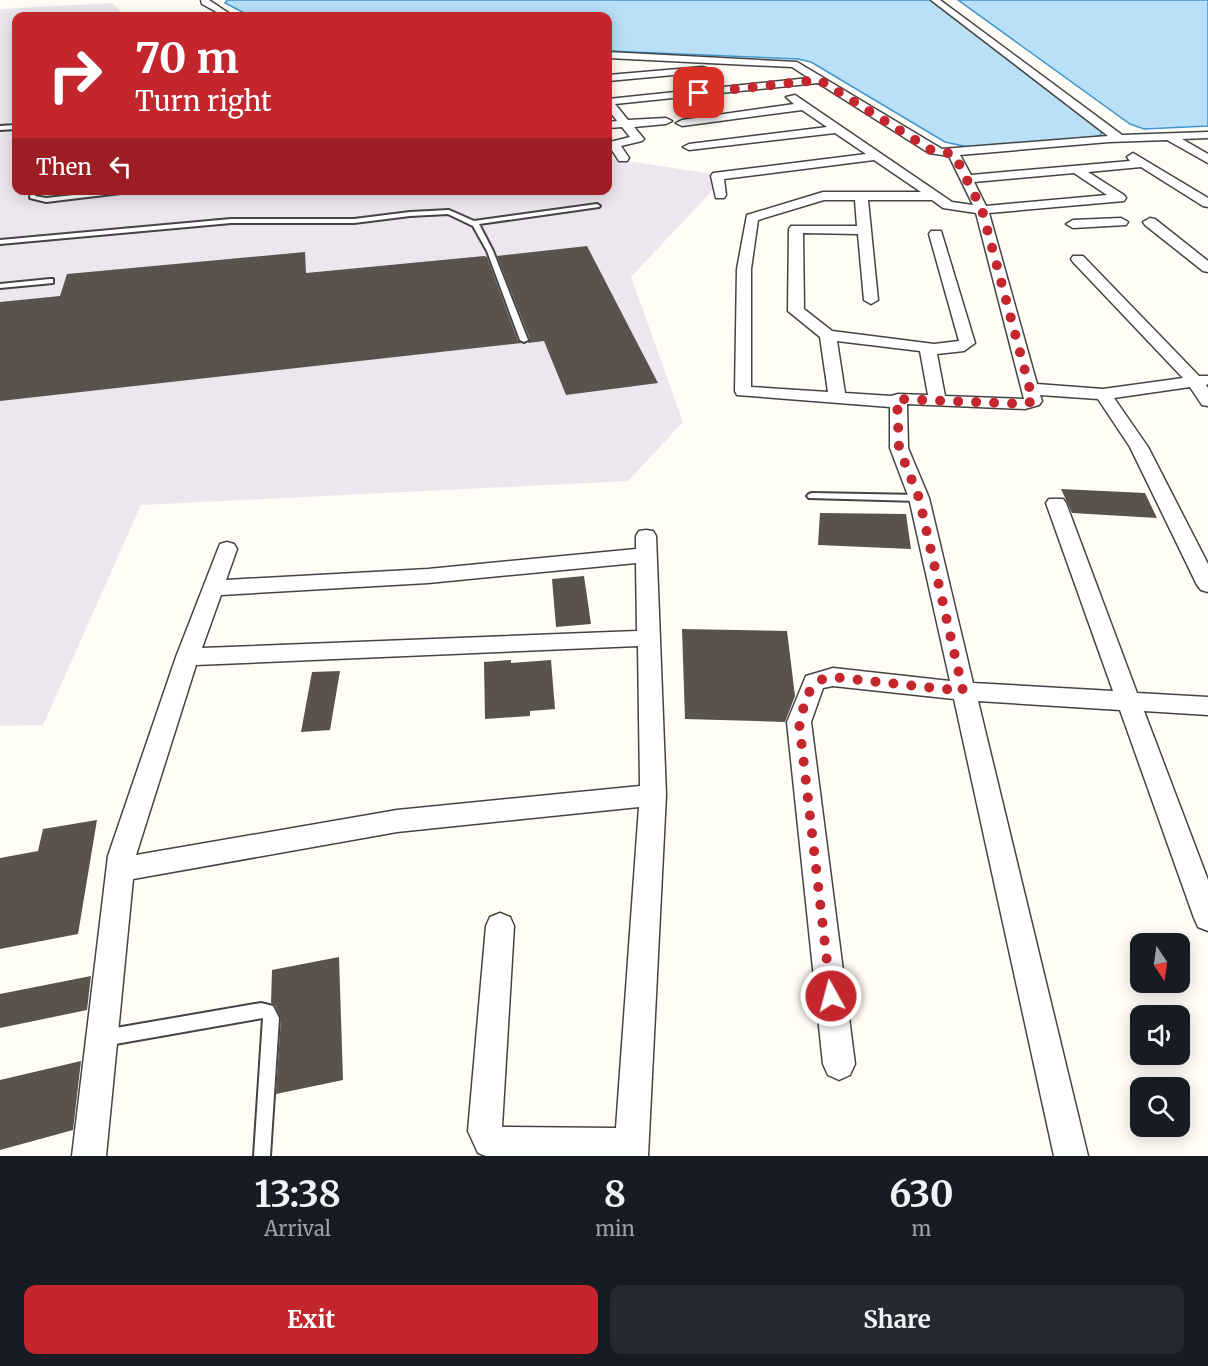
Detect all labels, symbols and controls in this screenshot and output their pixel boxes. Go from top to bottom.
text: 70 m [135,32,239,84]
icon: right [36,36,114,114]
pin [673,67,724,118]
icon: arrive [682,76,715,109]
text: Turn right [135,84,272,118]
icon: left [104,150,137,183]
text: Then [36,153,92,181]
north arrow [1130,933,1190,993]
map controls [1130,933,1190,1137]
position arrow [799,964,863,1028]
button: sound [1130,1005,1190,1065]
button: search [1130,1077,1190,1137]
text: 13:38 [254,1172,341,1217]
text: 8 [604,1172,626,1217]
text: 630 [889,1172,954,1217]
text: Arrival [264,1216,331,1241]
text: min [595,1216,635,1241]
text: m [911,1216,931,1241]
button: Exit [24,1285,598,1354]
button: Share [610,1285,1184,1354]

